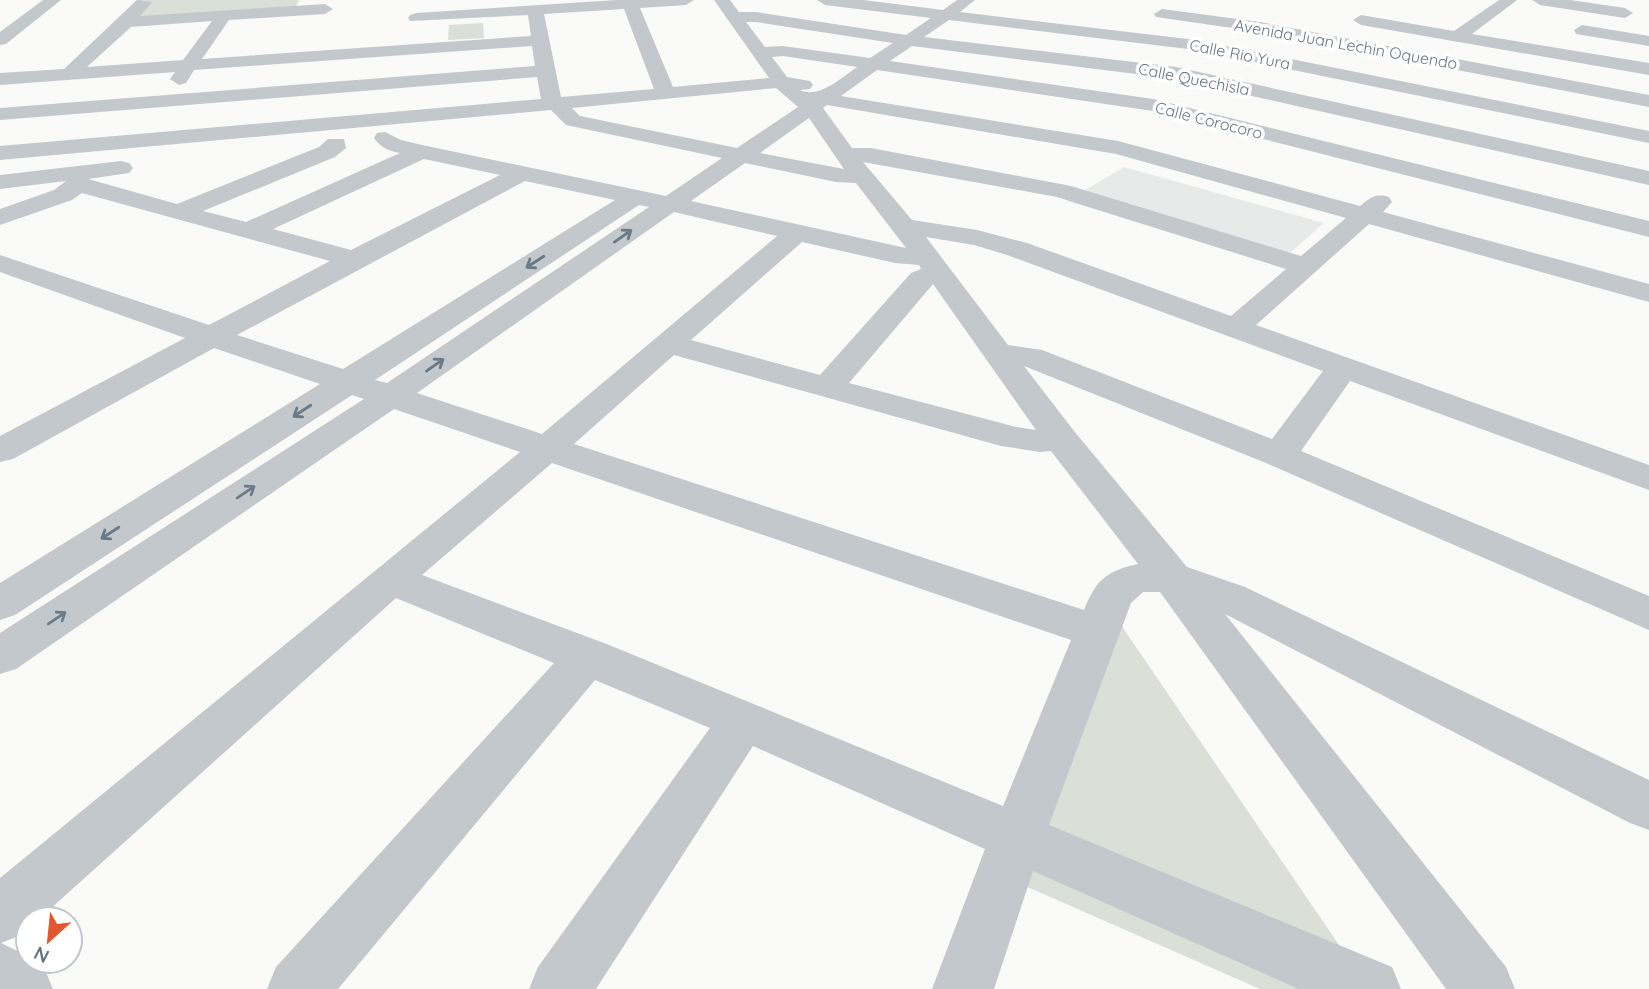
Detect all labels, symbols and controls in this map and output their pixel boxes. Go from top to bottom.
street label: Avenida Juan Lechin Oquendo [1233,15,1459,73]
street label: Calle Rio Yura [1188,34,1292,74]
street label: Calle Quechisla [1137,58,1251,100]
street label: Calle Corocoro [1153,97,1265,143]
one-way arrow [613,229,632,243]
one-way arrow [525,255,545,269]
one-way arrow [425,358,444,372]
one-way arrow [292,404,312,418]
one-way arrow [236,485,255,499]
one-way arrow [101,526,120,541]
one-way arrow [47,611,66,625]
north arrow [14,905,84,975]
text: N [30,941,53,969]

